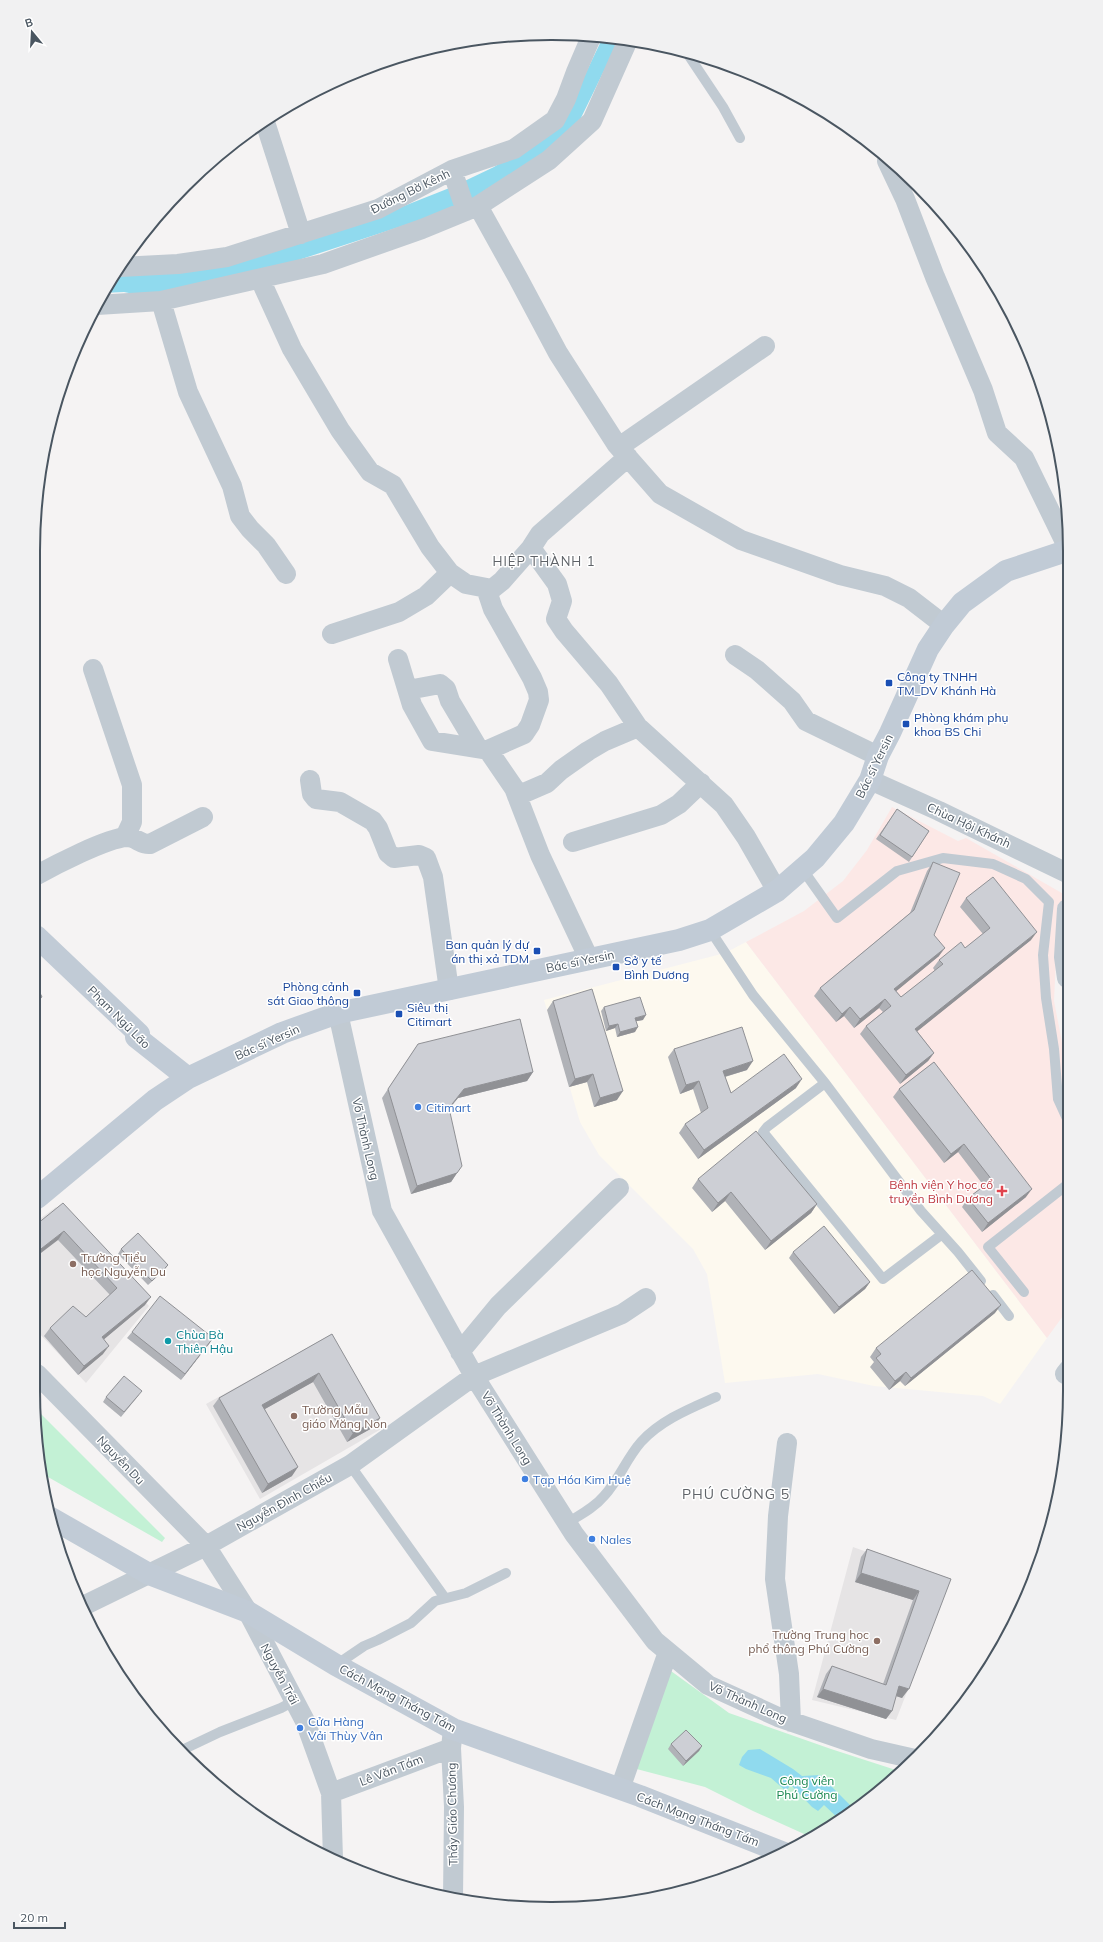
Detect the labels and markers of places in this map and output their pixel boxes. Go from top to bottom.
place label: Công ty TNHH TM_DV Khánh Hà [897,669,996,698]
marker: Công ty TNHH TM_DV Khánh Hà [884,678,894,688]
place label: Phòng khám phụ khoa BS Chi [914,710,1008,739]
marker: Phòng khám phụ khoa BS Chi [901,719,911,729]
place label: Ban quản lý dự án thị xả TDM [446,937,530,966]
marker: Ban quản lý dự án thị xả TDM [532,946,542,956]
place label: Sở y tế Bình Dương [624,953,689,982]
marker: Sở y tế Bình Dương [611,962,621,972]
place label: Phòng cảnh sát Giao thông [267,979,349,1008]
marker: Phòng cảnh sát Giao thông [352,988,362,998]
place label: Siêu thị Citimart [407,1000,452,1029]
marker: Siêu thị Citimart [394,1009,404,1019]
place label: Citimart [426,1100,471,1115]
marker: Citimart [413,1102,423,1112]
place label: Bệnh viện Y học cổ truyền Bình Dương [889,1177,993,1206]
marker: Bệnh viện Y học cổ truyền Bình Dương [996,1185,1008,1197]
place label: Trường Tiểu học Nguyễn Du [81,1250,166,1279]
marker: Trường Tiểu học Nguyễn Du [68,1259,78,1269]
place label: Chùa Bà Thiên Hậu [176,1327,233,1356]
marker: Chùa Bà Thiên Hậu [163,1336,173,1346]
place label: Trường Mẫu giáo Măng Non [302,1402,387,1431]
marker: Trường Mẫu giáo Măng Non [289,1411,299,1421]
place label: Tạp Hóa Kim Huệ [533,1472,631,1487]
marker: Tạp Hóa Kim Huệ [520,1474,530,1484]
place label: Nales [600,1532,632,1547]
marker: Nales [587,1534,597,1544]
place label: Trường Trung học phổ thông Phú Cường [748,1627,869,1656]
marker: Trường Trung học phổ thông Phú Cường [872,1636,882,1646]
place label: Cửa Hàng Vải Thùy Vân [308,1714,383,1743]
marker: Cửa Hàng Vải Thùy Vân [295,1723,305,1733]

